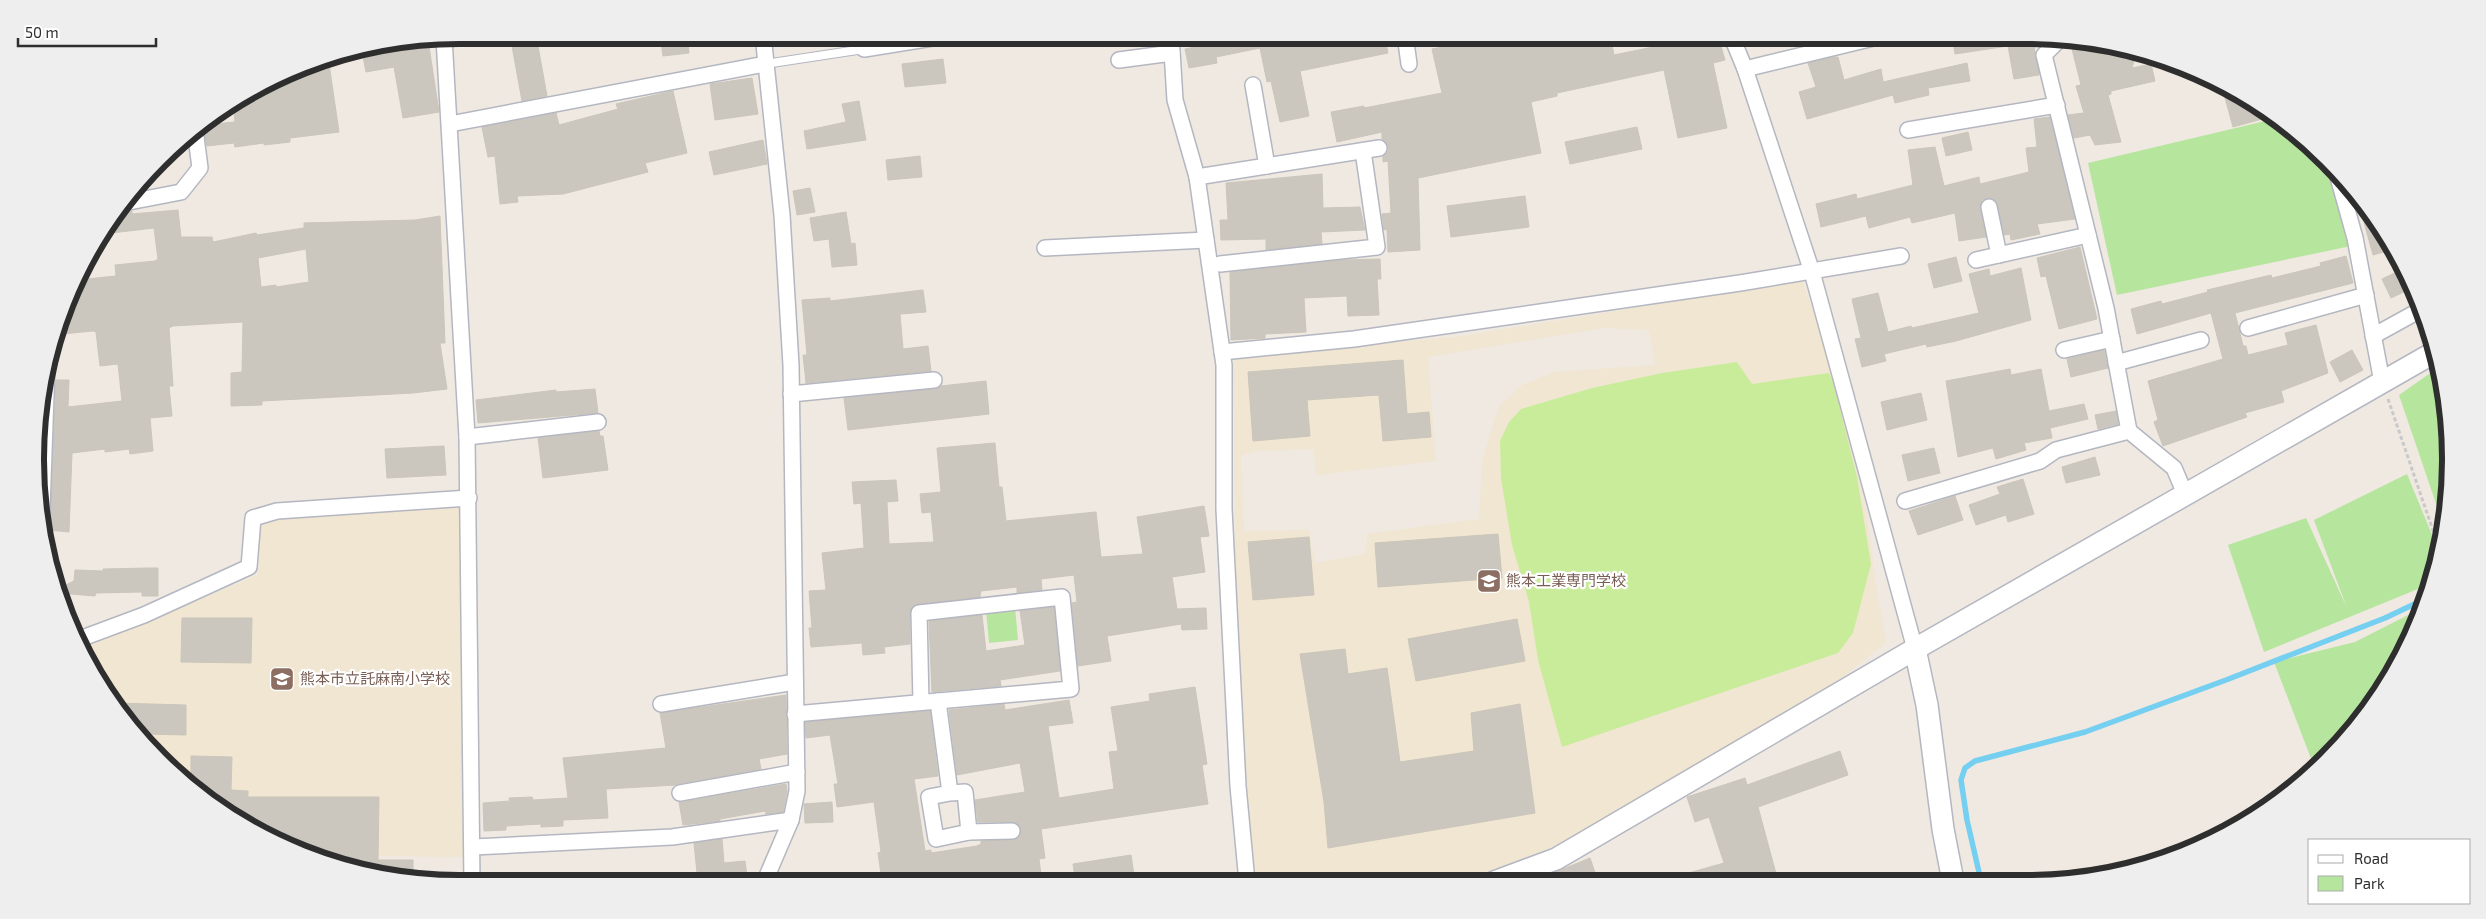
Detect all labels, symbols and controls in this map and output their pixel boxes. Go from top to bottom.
scale bar [18,15,155,47]
text: 50 m [25,23,59,41]
school or university icon: 熊本工業専門学校 [1476,568,1502,594]
place label: 熊本工業専門学校 [1506,571,1626,589]
school or university icon: 熊本市立託麻南小学校 [269,666,295,692]
place label: 熊本市立託麻南小学校 [300,669,450,687]
legend [2308,839,2471,904]
text: Road [2354,849,2389,867]
text: Park [2354,874,2385,892]

